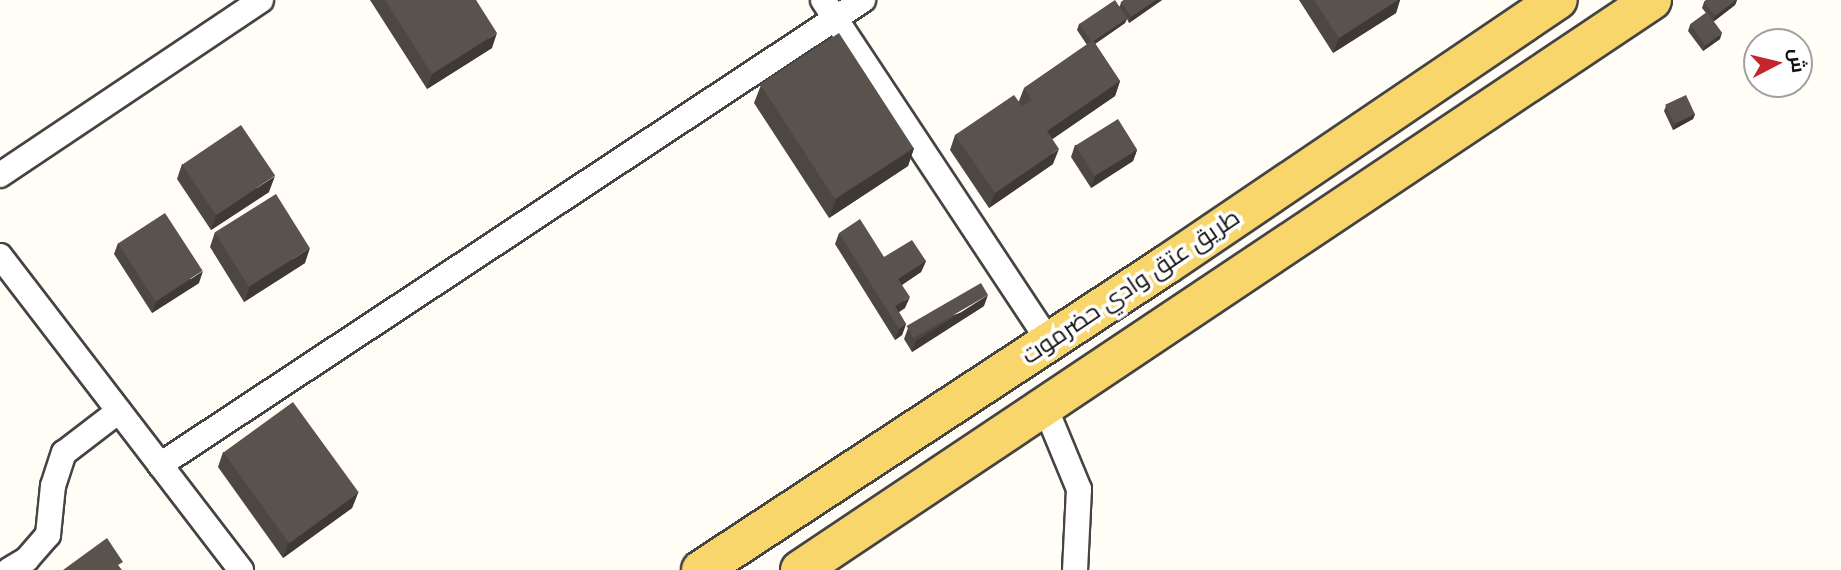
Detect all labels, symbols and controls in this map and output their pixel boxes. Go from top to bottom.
north arrow [1743,28,1813,98]
text: ش [1784,47,1810,74]
street label: طريق عتق وادي حضرموت [1016,203,1246,371]

